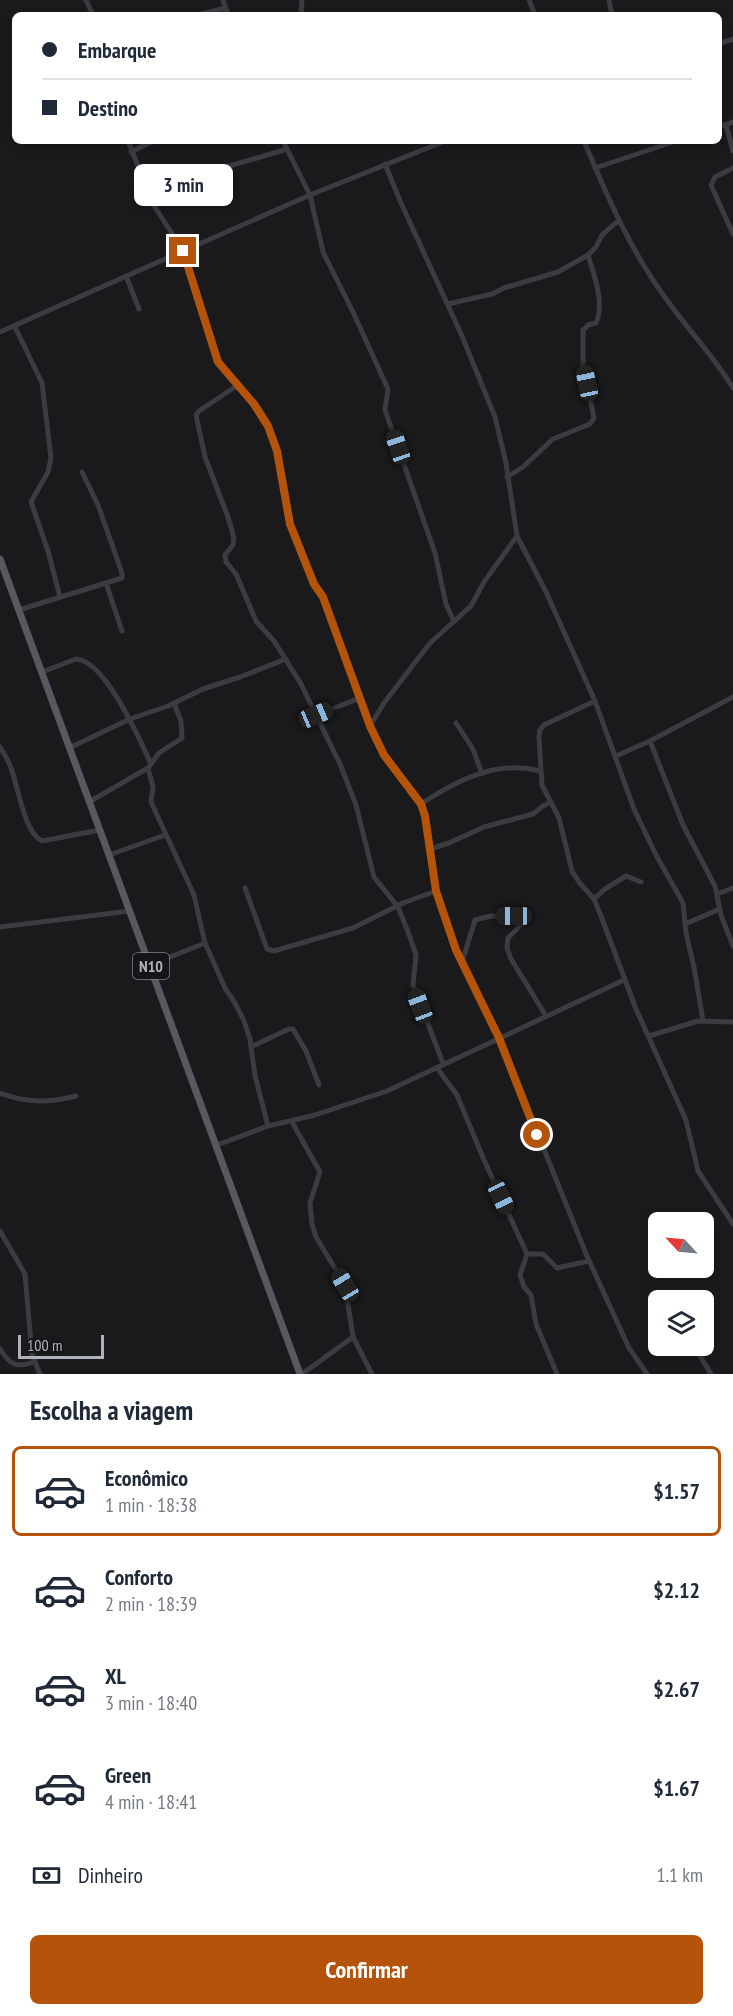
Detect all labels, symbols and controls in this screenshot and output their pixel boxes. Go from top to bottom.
text: Embarque [78,36,156,64]
text: Destino [78,94,138,122]
callout: 3 min [134,164,232,206]
text: 3 min [163,172,204,198]
route end [169,237,196,264]
car [574,364,600,402]
car [384,427,412,467]
car [296,700,336,730]
car [496,907,532,925]
road number: N10 [133,953,169,979]
car [405,986,435,1026]
route start [523,1121,550,1148]
car [485,1177,517,1217]
north arrow [648,1212,714,1278]
map controls [648,1212,714,1356]
car [328,1265,362,1305]
button: layers [648,1290,714,1356]
scale bar [18,1332,104,1360]
text: 100 m [27,1335,62,1355]
text: Escolha a viagem [30,1393,193,1427]
icon: car [33,1464,87,1518]
text: Econômico [105,1464,188,1492]
text: $1.57 [653,1477,700,1505]
text: 1 min · 18:38 [105,1492,197,1518]
icon: car [33,1563,87,1617]
text: Conforto [105,1563,173,1591]
text: $2.12 [653,1576,700,1604]
text: 2 min · 18:39 [105,1591,197,1617]
icon: car [33,1662,87,1716]
text: XL [105,1662,126,1690]
text: $2.67 [653,1675,700,1703]
text: 3 min · 18:40 [105,1690,197,1716]
icon: car [33,1761,87,1815]
text: Green [105,1761,151,1789]
text: $1.67 [653,1774,700,1802]
text: 4 min · 18:41 [105,1789,197,1815]
icon: cash [30,1859,63,1892]
text: Dinheiro [78,1861,143,1889]
text: 1.1 km [656,1862,703,1888]
button: Confirmar [30,1935,703,2004]

